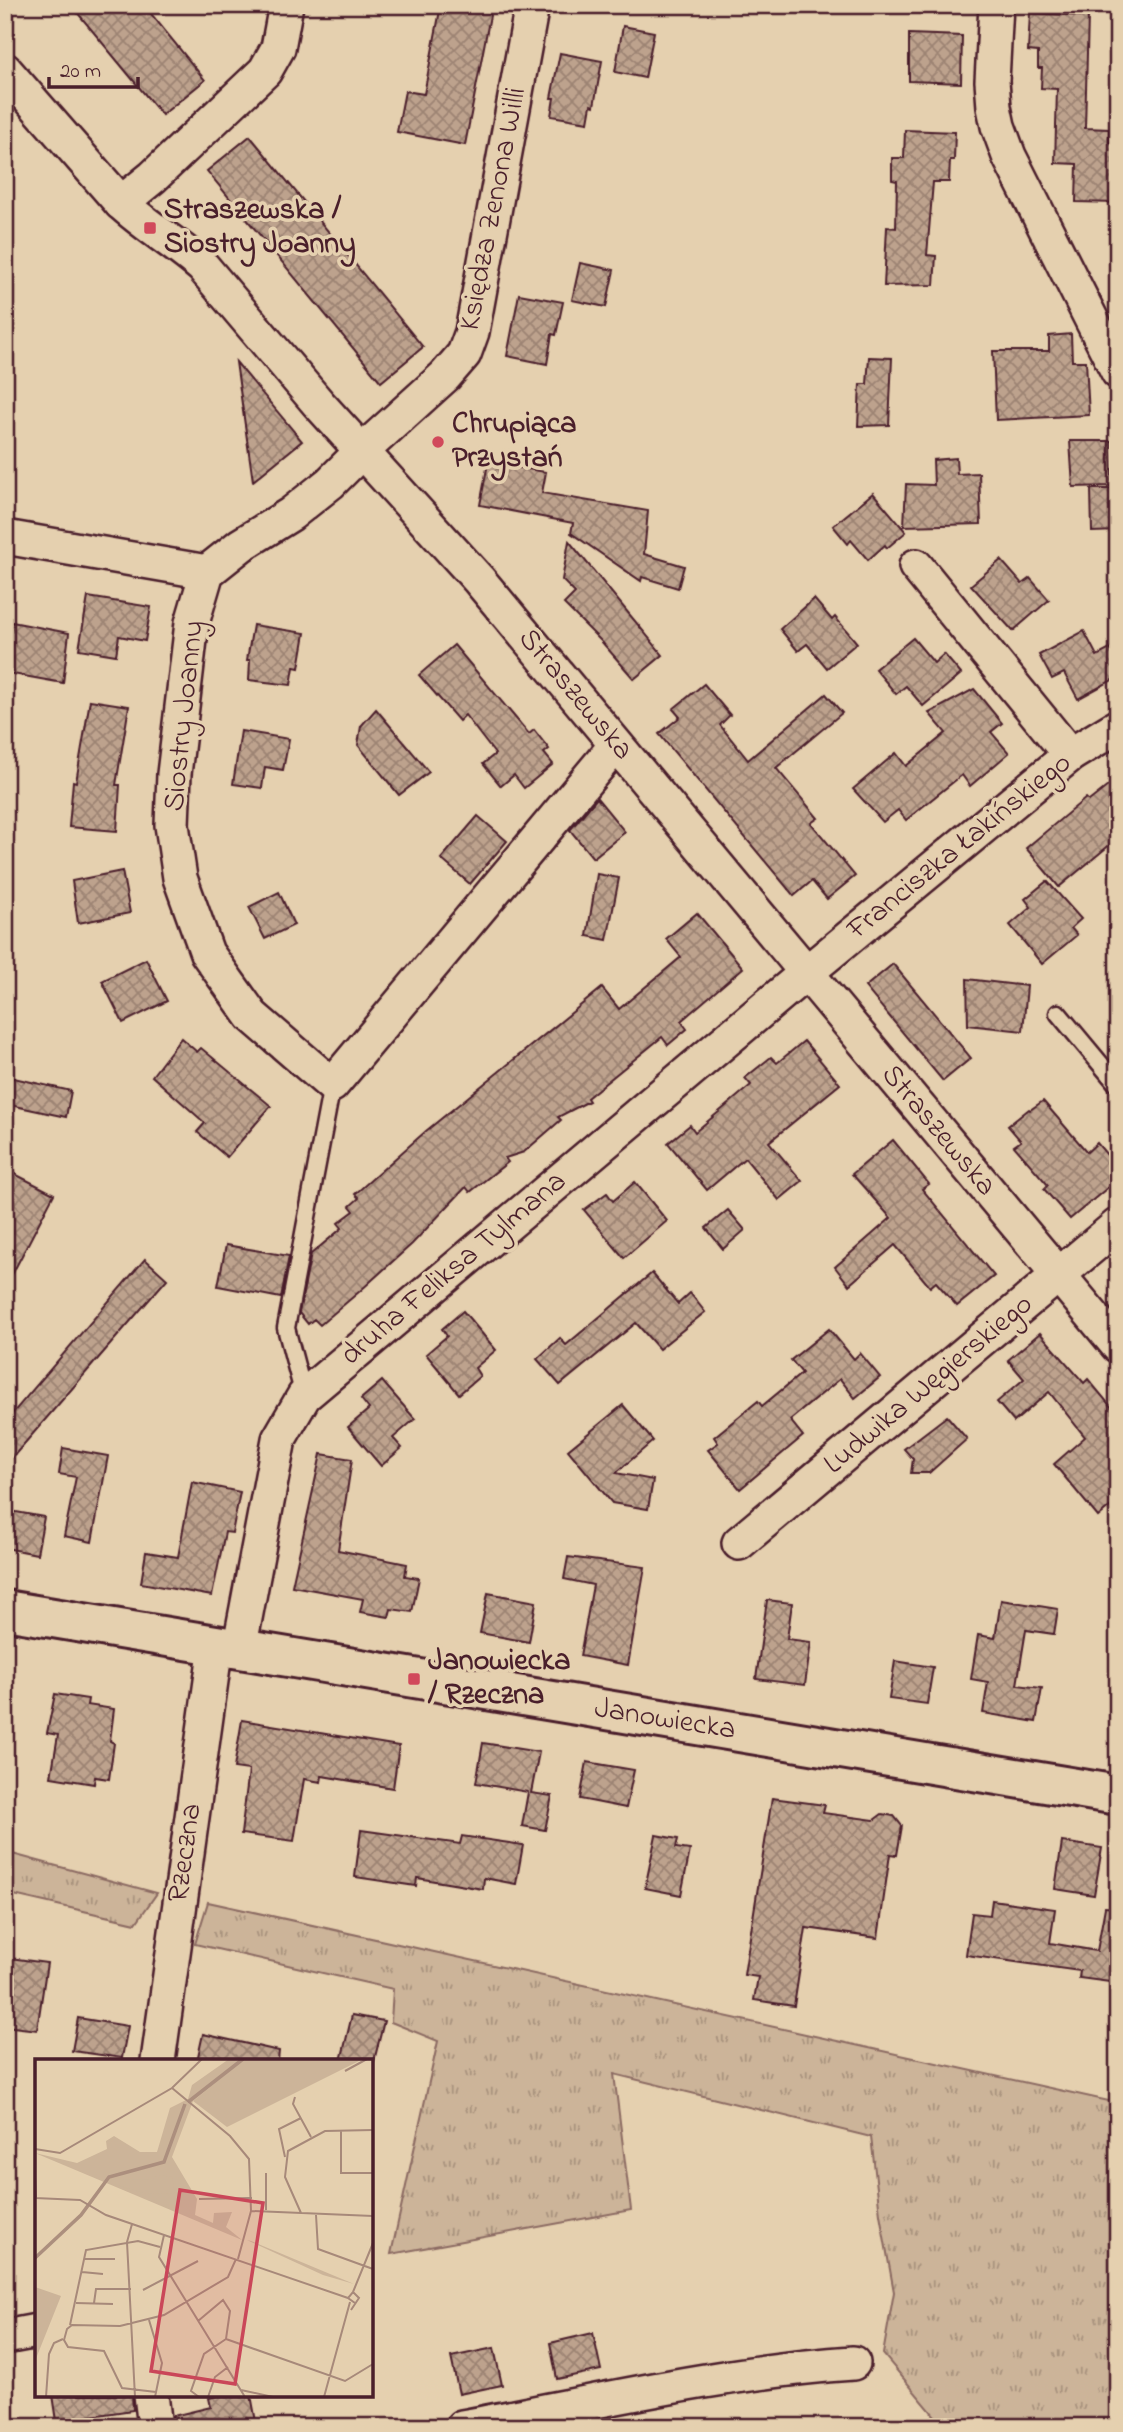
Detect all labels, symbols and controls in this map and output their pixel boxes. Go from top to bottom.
scale bar [49,46,138,90]
text: 20 m [60,57,101,87]
street label: Księdza Zenona Willi [449,84,539,334]
place label: Straszewska / Siostry Joanny [164,189,356,267]
marker: Straszewska / Siostry Joanny [142,220,158,236]
place label: Chrupiąca Przystań [452,403,577,481]
marker: Chrupiąca Przystań [430,434,446,450]
street label: Siostry Joanny [153,618,217,814]
street label: Straszewska [507,619,643,771]
street label: Franciszka Łakińskiego [837,743,1082,952]
street label: Straszewska [870,1055,1006,1207]
street label: druha Feliksa Tylmana [331,1161,577,1377]
street label: Ludwika Węgierskiego [815,1284,1043,1486]
place label: Janowiecka / Rzeczna [427,1640,570,1718]
marker: Janowiecka / Rzeczna [406,1671,422,1687]
street label: Janowiecka [591,1687,739,1753]
street label: Rzeczna [157,1801,215,1905]
inset map [35,2059,373,2397]

